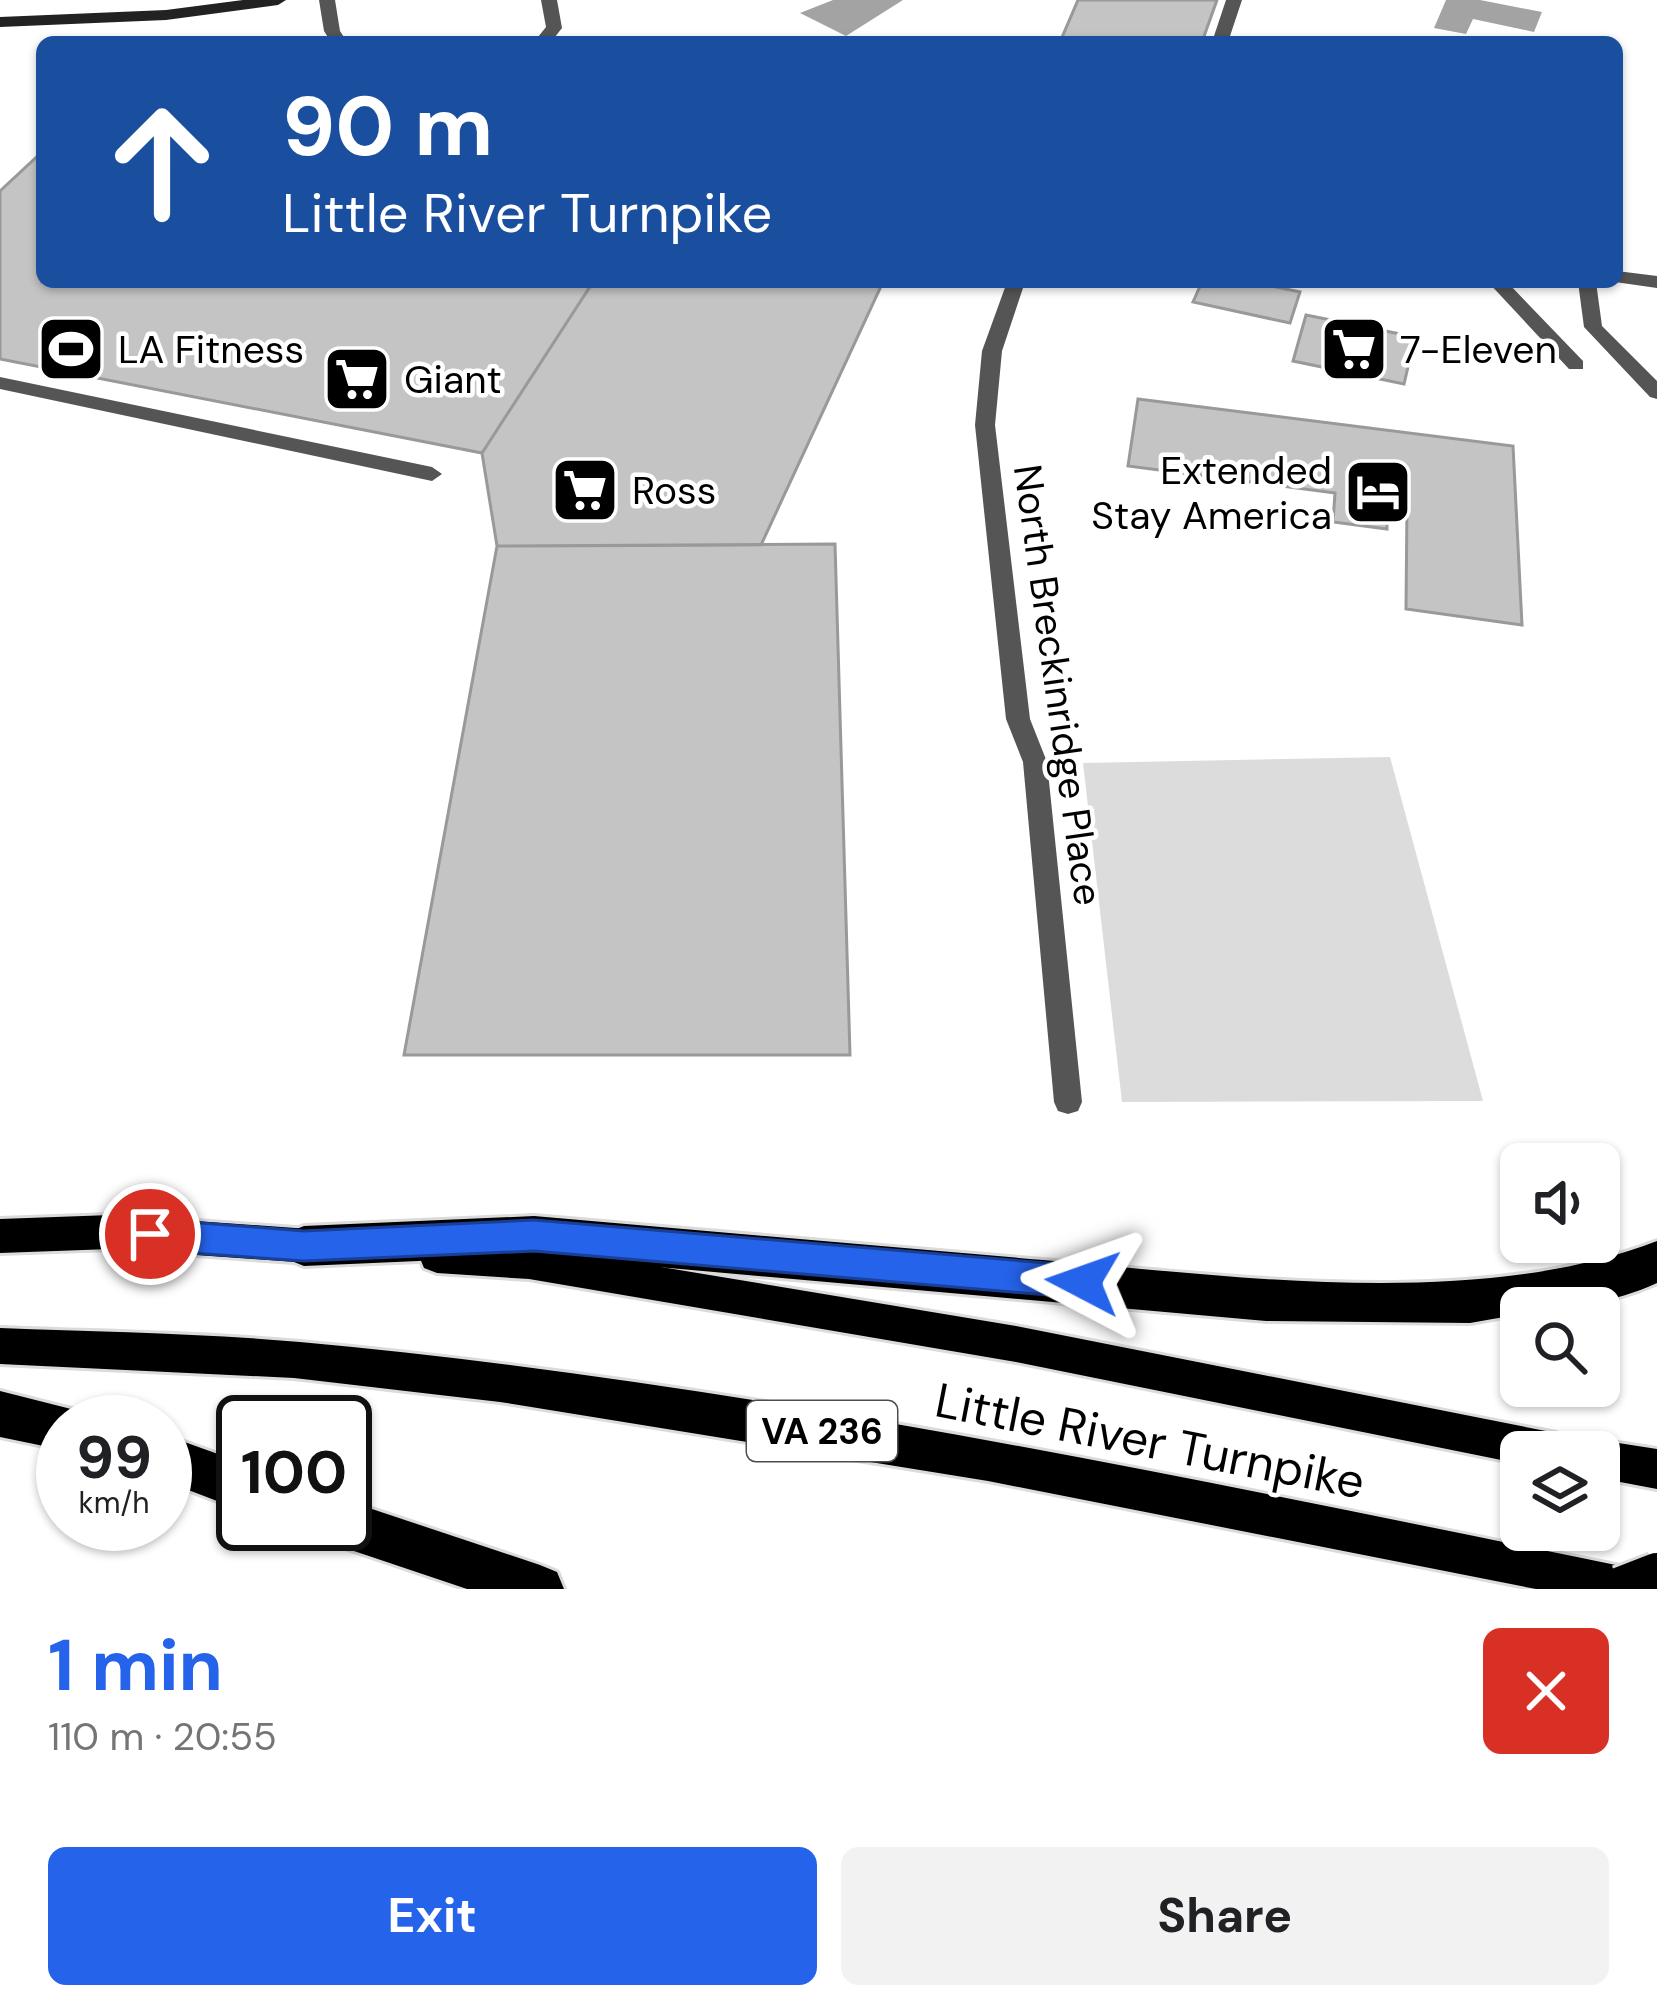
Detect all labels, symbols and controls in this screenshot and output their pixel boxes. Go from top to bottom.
text: 90 m [282,72,493,181]
icon: ahead [84,84,240,240]
text: Little River Turnpike [282,178,772,249]
sports icon: LA Fitness [36,314,106,384]
supermarket icon: 7-Eleven [1319,314,1389,384]
place label: LA Fitness [118,324,304,375]
place label: 7-Eleven [1400,324,1557,375]
supermarket icon: Giant [322,344,392,414]
place label: Giant [404,354,502,405]
place label: Extended Stay America [1091,445,1332,541]
supermarket icon: Ross [550,455,620,525]
hotel icon: Extended Stay America [1343,457,1413,527]
street label: North Breckinridge Place [1002,461,1114,909]
place label: Ross [632,465,716,516]
map controls [1500,1143,1620,1551]
button: sound [1500,1143,1620,1263]
pin [99,1183,201,1285]
icon: arrive [117,1201,183,1267]
position arrow [1020,1219,1146,1345]
button: search [1500,1287,1620,1407]
street label: Little River Turnpike [930,1369,1370,1513]
speed limit sign: 100 [216,1395,372,1551]
road number: VA 236 [747,1401,897,1461]
text: 99 [76,1418,152,1497]
button: layers [1500,1431,1620,1551]
text: km/h [79,1483,149,1522]
text: 1 min [48,1619,223,1712]
button: close [1483,1628,1609,1754]
text: 110 m · 20:55 [48,1711,277,1762]
button: Exit [48,1847,817,1985]
button: Share [841,1847,1609,1985]

